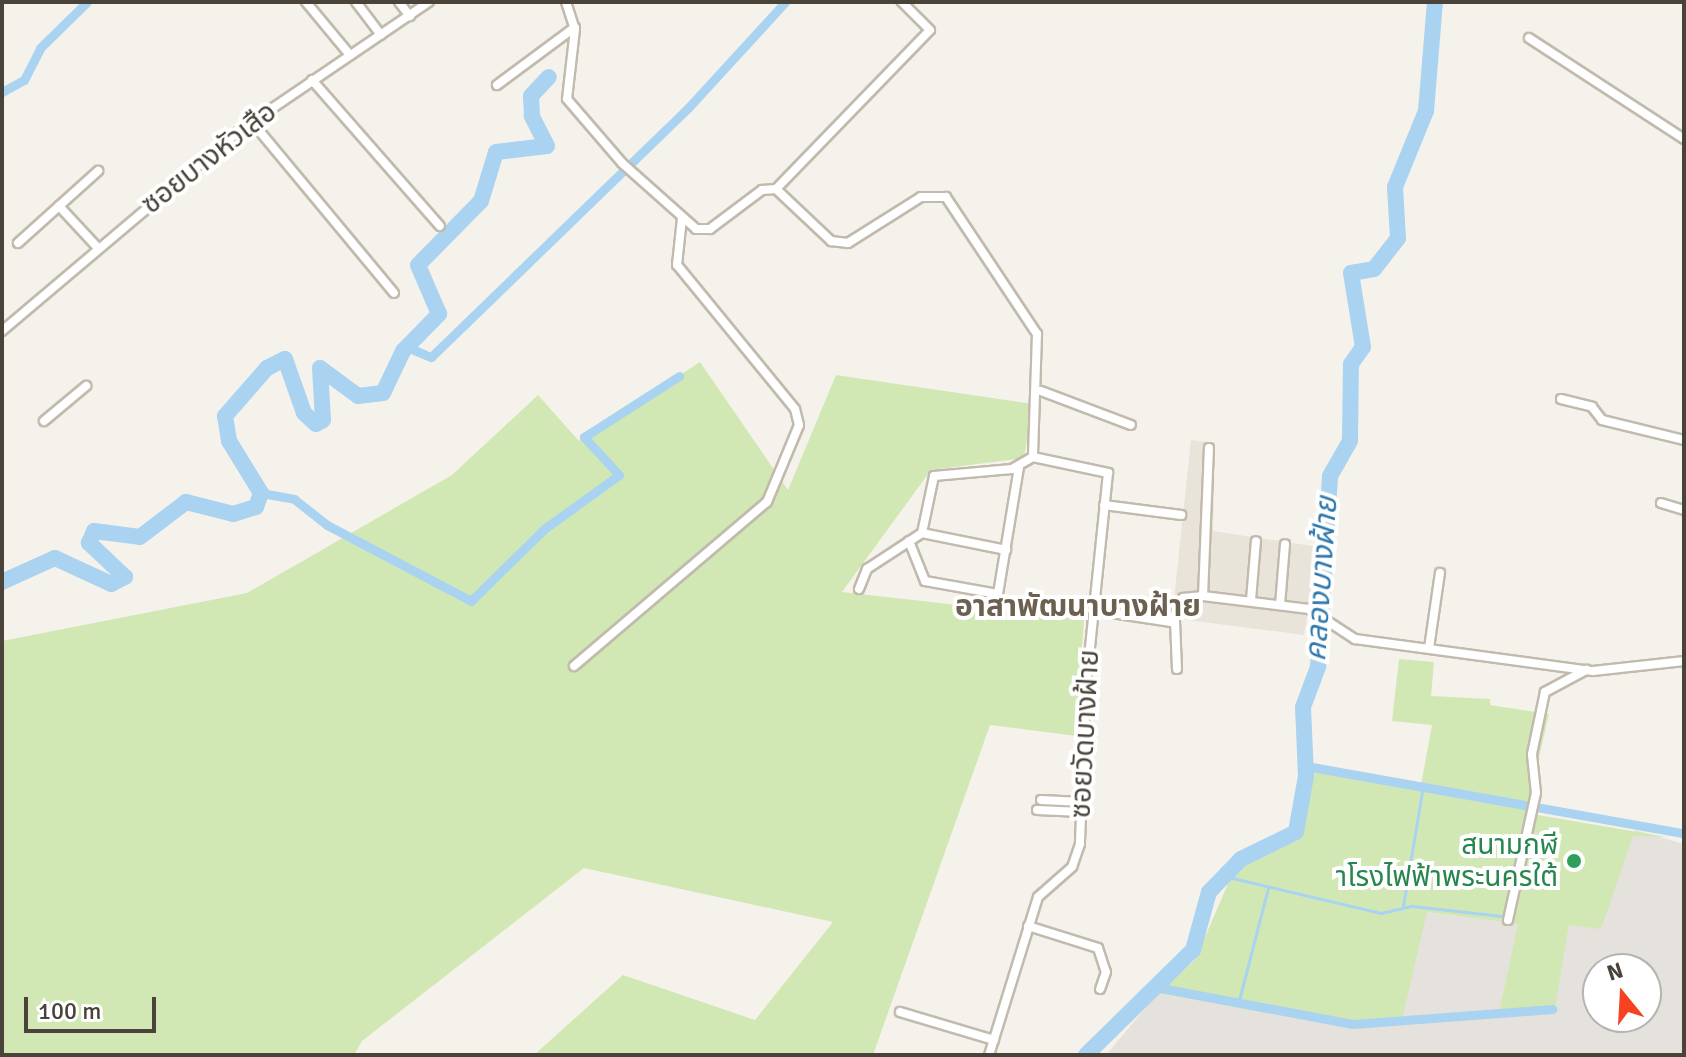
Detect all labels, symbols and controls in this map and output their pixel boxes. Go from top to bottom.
street label: ซอยบางหัวเสือ [135,95,283,221]
water label: คลองบางฝ้าย [1298,496,1346,662]
district label: อาสาพัฒนาบางฝ้าย [955,589,1201,625]
street label: ซอยวัดบางฝ้าย [1064,649,1106,819]
place label: สนามกฬี าโรงไฟฟ้าพระนครใต้ [1336,828,1558,894]
marker: สนามกฬี าโรงไฟฟ้าพระนครใต้ [1565,852,1583,870]
north arrow [1582,953,1662,1033]
text: N [1604,956,1627,987]
scale bar [28,981,160,1031]
text: 100 m [38,996,101,1026]

